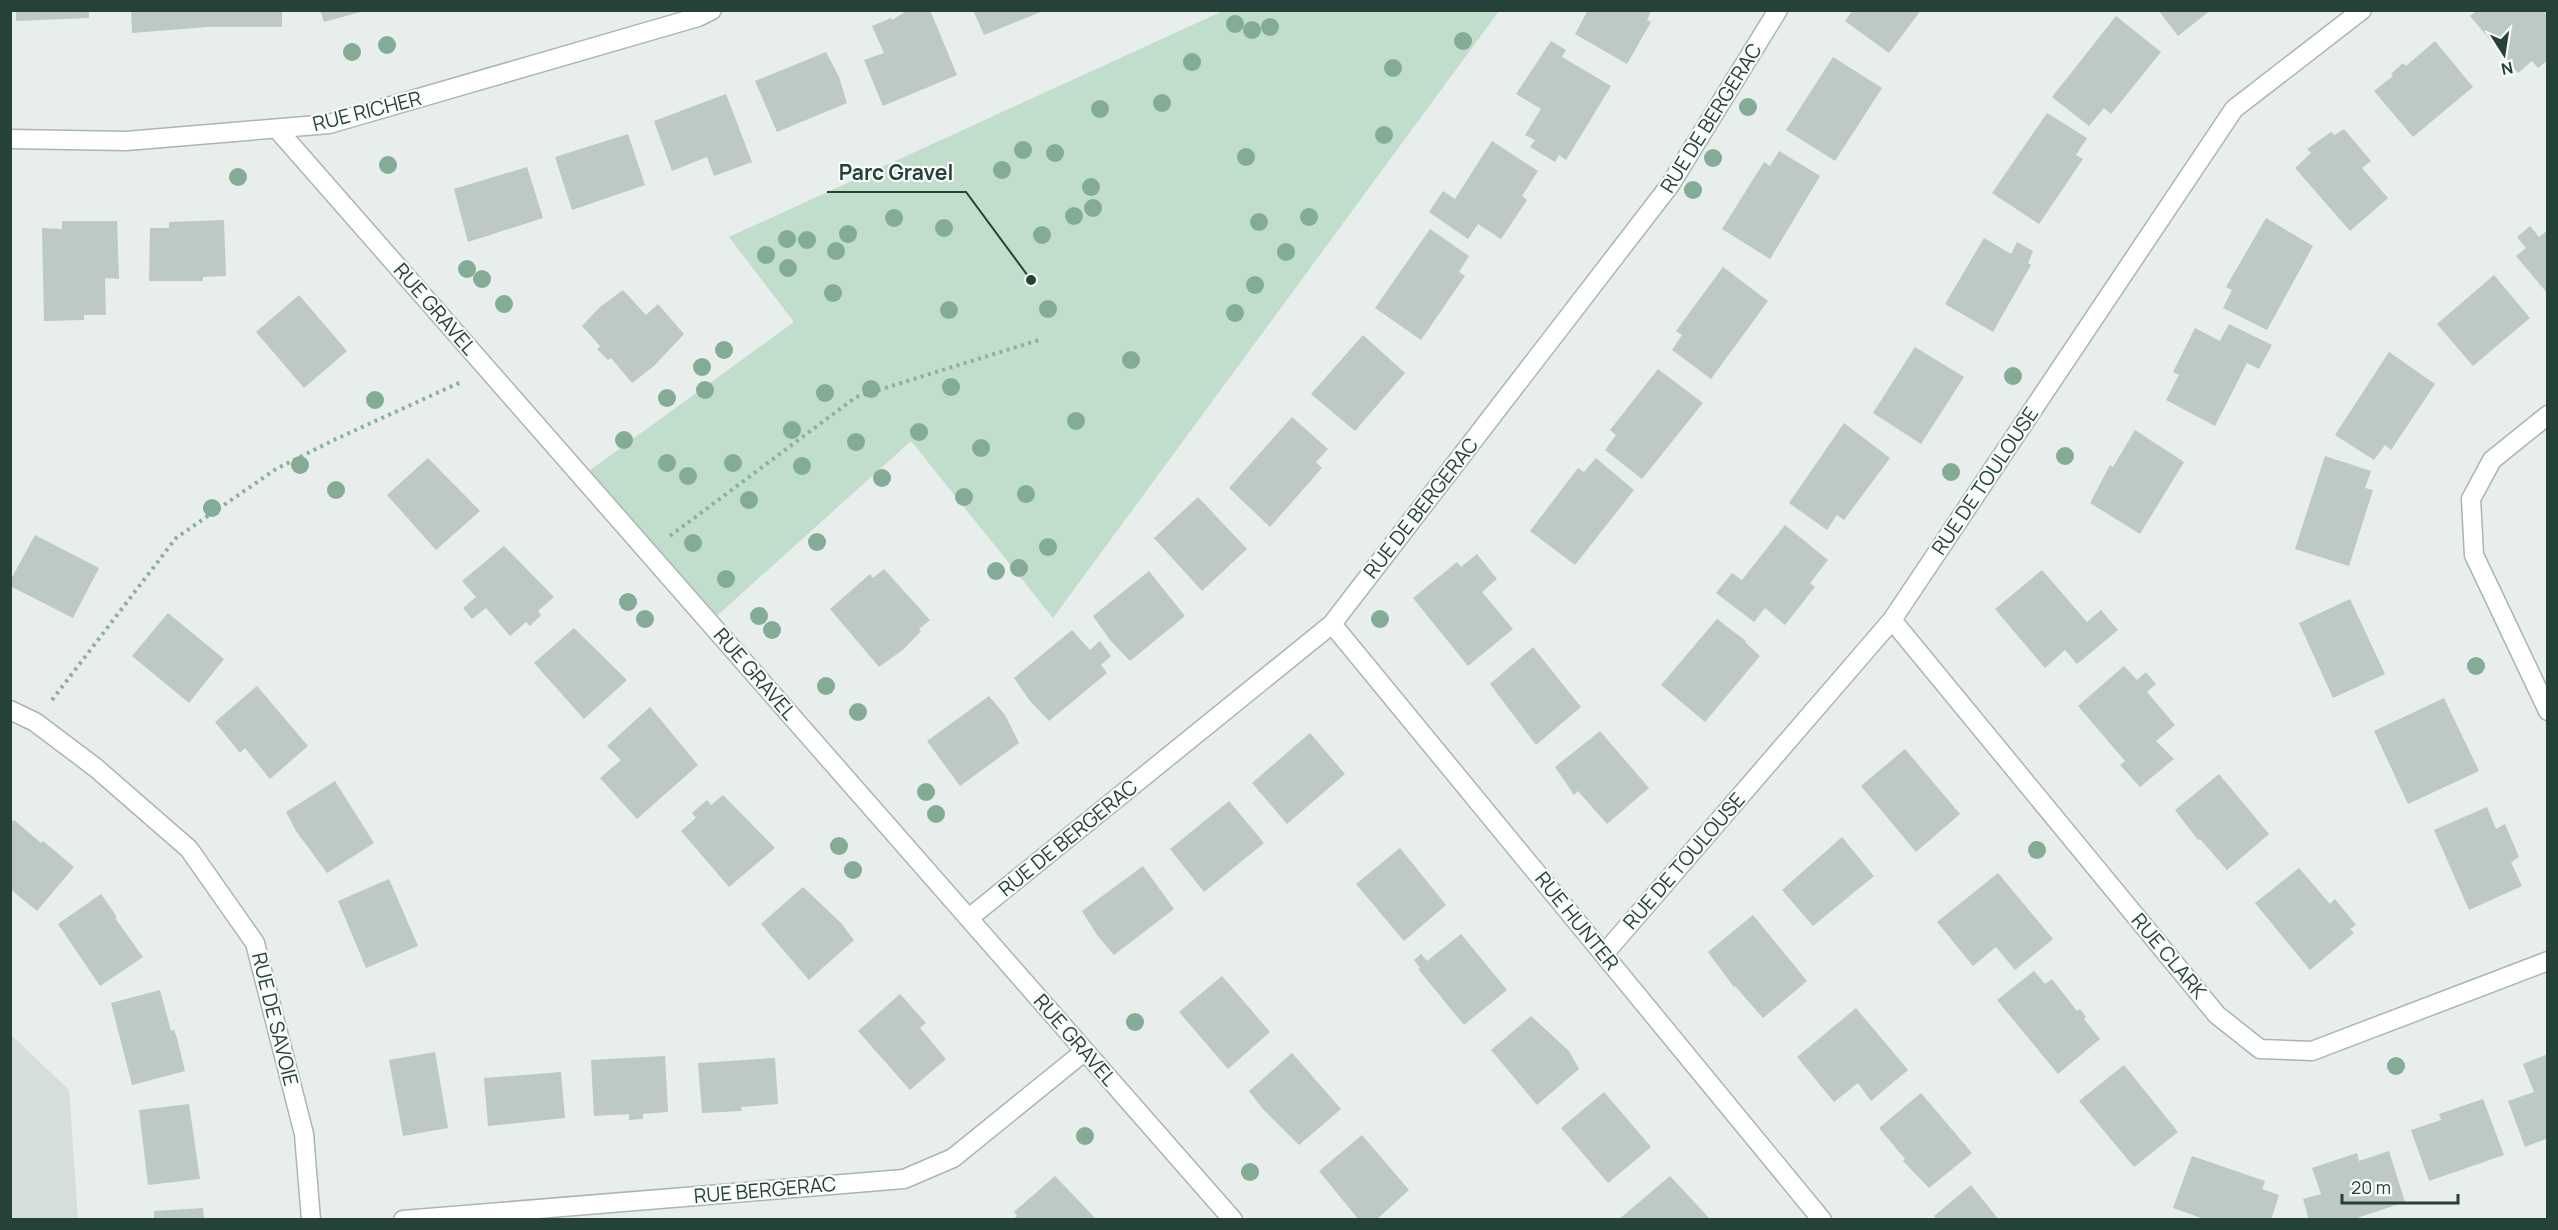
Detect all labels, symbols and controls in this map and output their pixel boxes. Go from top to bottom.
north arrow [2474,24,2534,84]
street label: RUE DE BERGERAC [1654,38,1768,198]
text: N [2499,57,2515,81]
street label: RUE RICHER [310,84,424,137]
callout: Parc Gravel [827,153,966,192]
text: Parc Gravel [839,158,953,186]
street label: RUE GRAVEL [388,257,483,360]
street label: RUE DE TOULOUSE [1925,402,2044,560]
street label: RUE DE BERGERAC [1357,432,1484,584]
street label: RUE GRAVEL [708,622,803,725]
street label: RUE DE BERGERAC [992,773,1143,902]
street label: RUE DE TOULOUSE [1617,787,1750,935]
street label: RUE HUNTER [1529,866,1625,976]
street label: RUE CLARK [2126,907,2213,1004]
street label: RUE DE SAVOIE [246,949,305,1088]
street label: RUE GRAVEL [1028,988,1123,1091]
scale bar [2342,1167,2458,1205]
street label: RUE BERGERAC [693,1170,837,1209]
text: 20 m [2351,1175,2391,1199]

